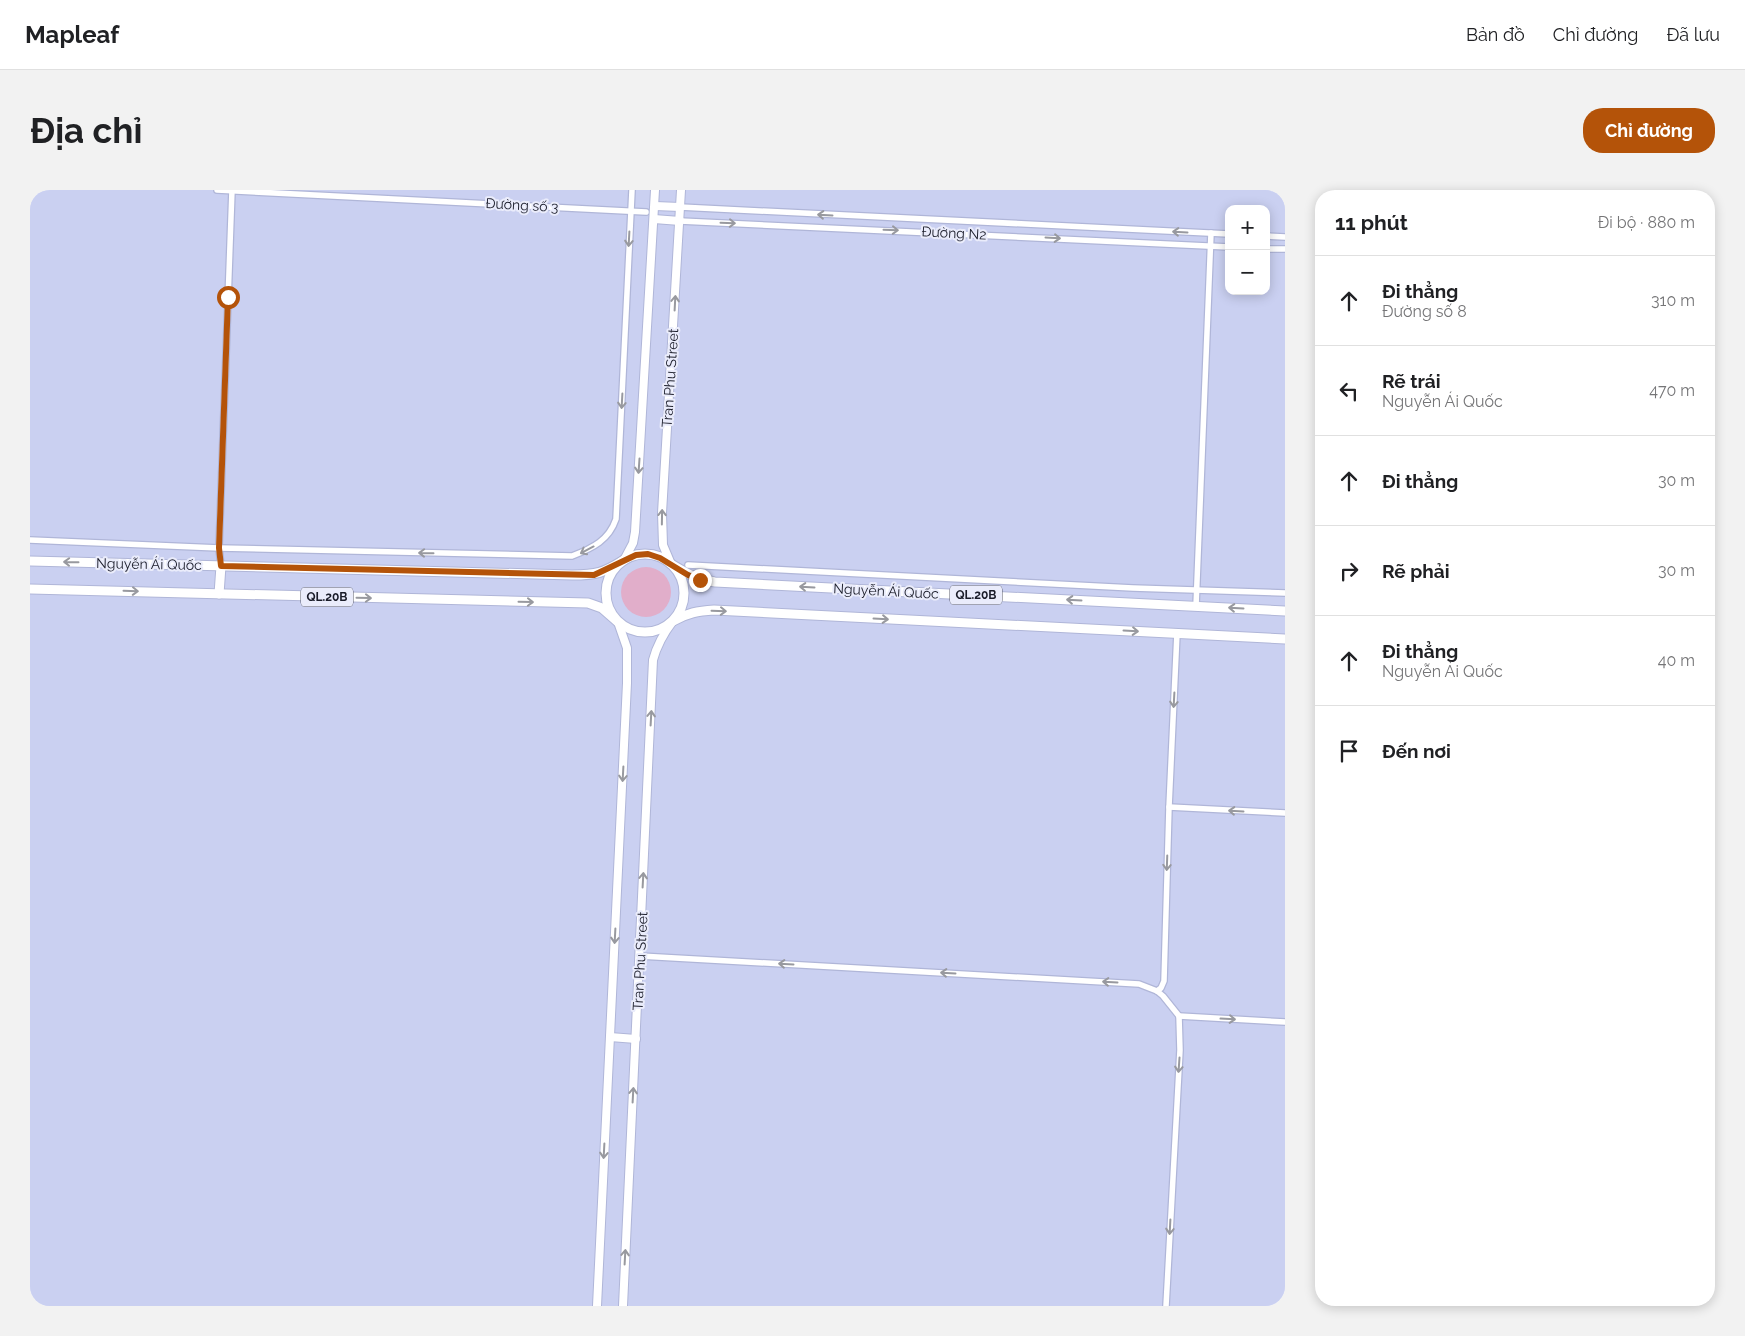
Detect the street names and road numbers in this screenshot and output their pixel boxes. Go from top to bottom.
street label: Đường số 3 [485,195,559,215]
street label: Đường N2 [921,223,987,243]
street label: Tran Phu Street [659,328,681,428]
street label: Nguyễn Ái Quốc [96,554,202,573]
street label: Nguyễn Ái Quốc [833,579,940,602]
road number: QL.20B [950,586,1002,604]
road number: QL.20B [301,588,353,607]
street label: Tran Phu Street [629,911,651,1011]

